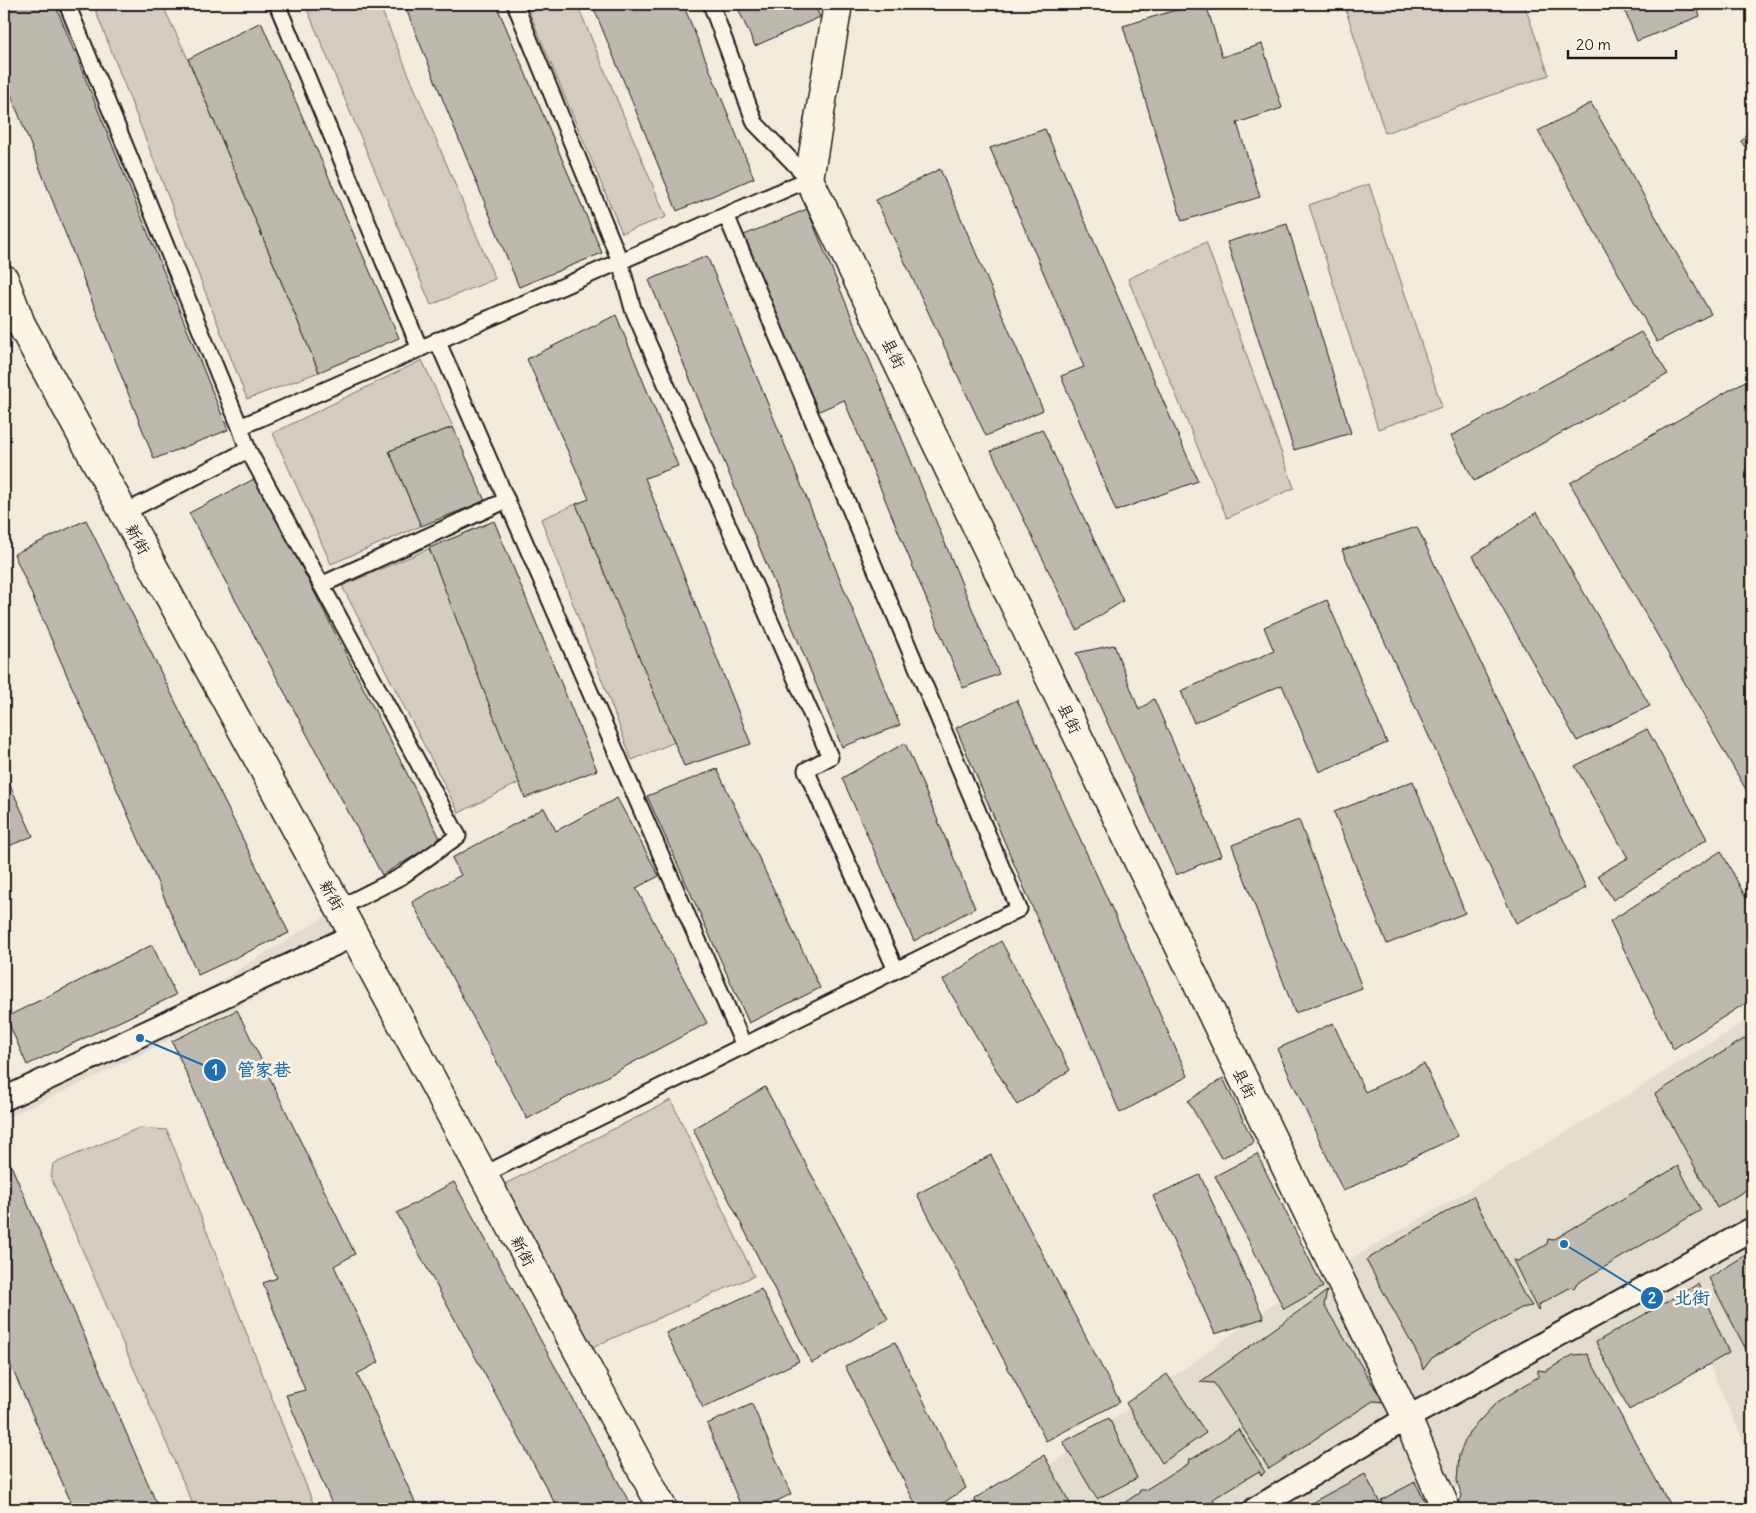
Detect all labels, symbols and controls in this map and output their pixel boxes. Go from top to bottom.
scale bar [1568,28,1676,60]
text: 20 m [1576,35,1611,54]
street label: 县街 [878,334,910,372]
street label: 新街 [121,520,155,558]
street label: 县街 [1054,699,1086,737]
street label: 新街 [315,876,349,914]
callout: 管家巷 [202,1054,301,1087]
text: 管家巷 [237,1058,292,1081]
text: 1 [212,1060,218,1079]
street label: 县街 [1229,1064,1261,1102]
street label: 新街 [507,1232,539,1270]
callout: 北街 [1639,1281,1720,1314]
text: 北街 [1674,1286,1710,1309]
text: 2 [1648,1288,1656,1307]

